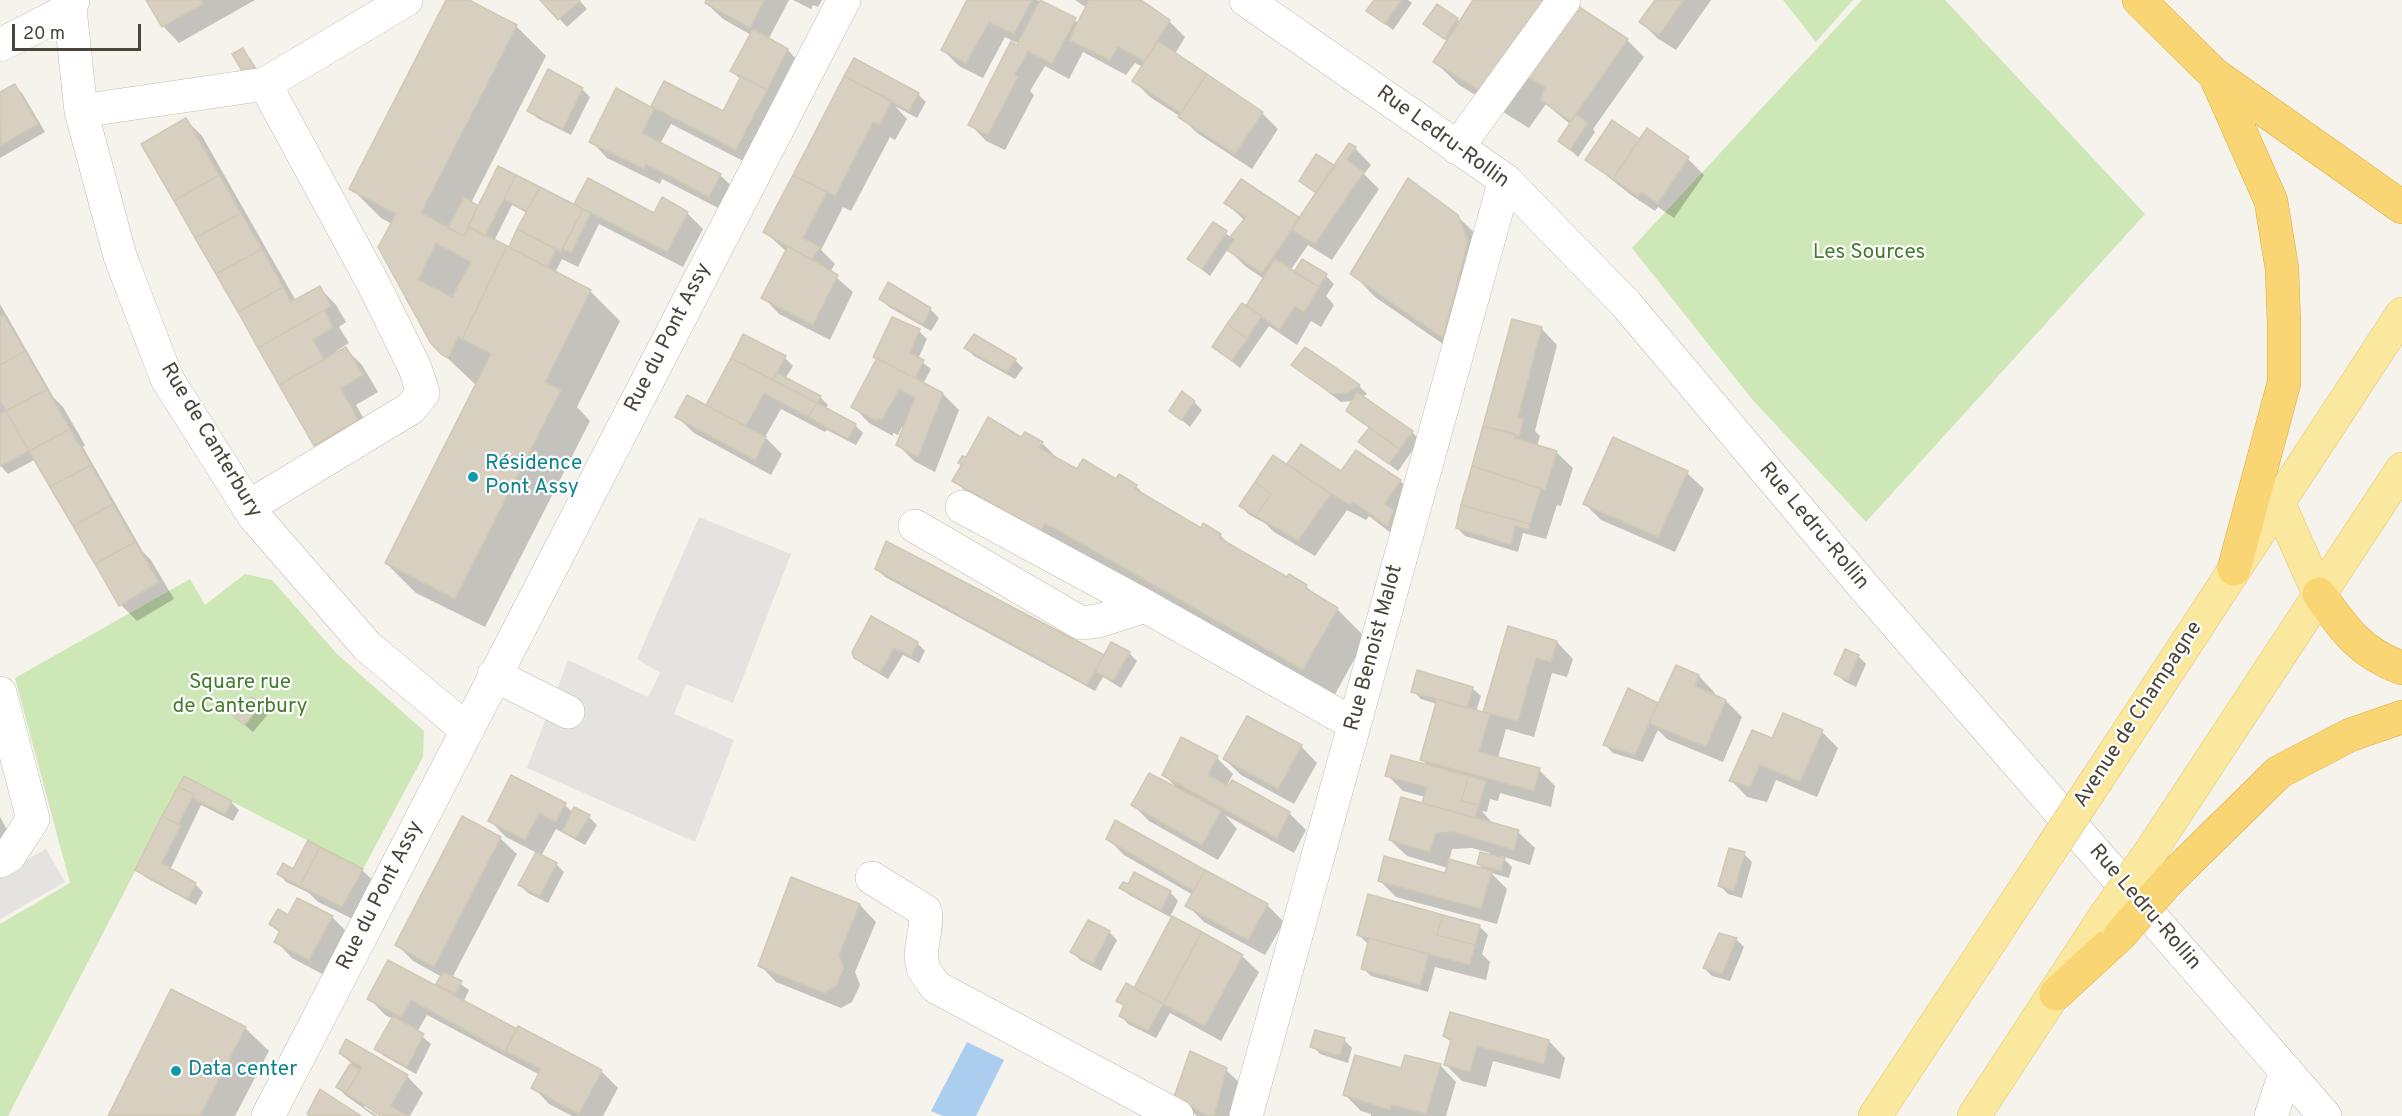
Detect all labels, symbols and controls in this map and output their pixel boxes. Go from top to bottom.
scale bar [15,12,144,50]
text: 20 m [23,23,65,46]
street label: Rue Ledru-Rollin [1371,81,1513,195]
park label: Les Sources [1813,241,1925,267]
street label: Rue du Pont Assy [621,259,717,417]
street label: Rue de Canterbury [154,359,266,523]
place label: Résidence Pont Assy [485,452,582,502]
street label: Rue Ledru-Rollin [1753,458,1873,596]
marker: Résidence Pont Assy [466,470,480,484]
street label: Rue Benoist Malot [1341,562,1409,734]
street label: Avenue de Champagne [2069,617,2209,813]
park label: Square rue de Canterbury [173,671,307,721]
street label: Rue du Pont Assy [333,817,429,975]
street label: Rue Ledru-Rollin [2083,840,2205,976]
place label: Data center [188,1058,297,1084]
marker: Data center [169,1064,183,1078]

